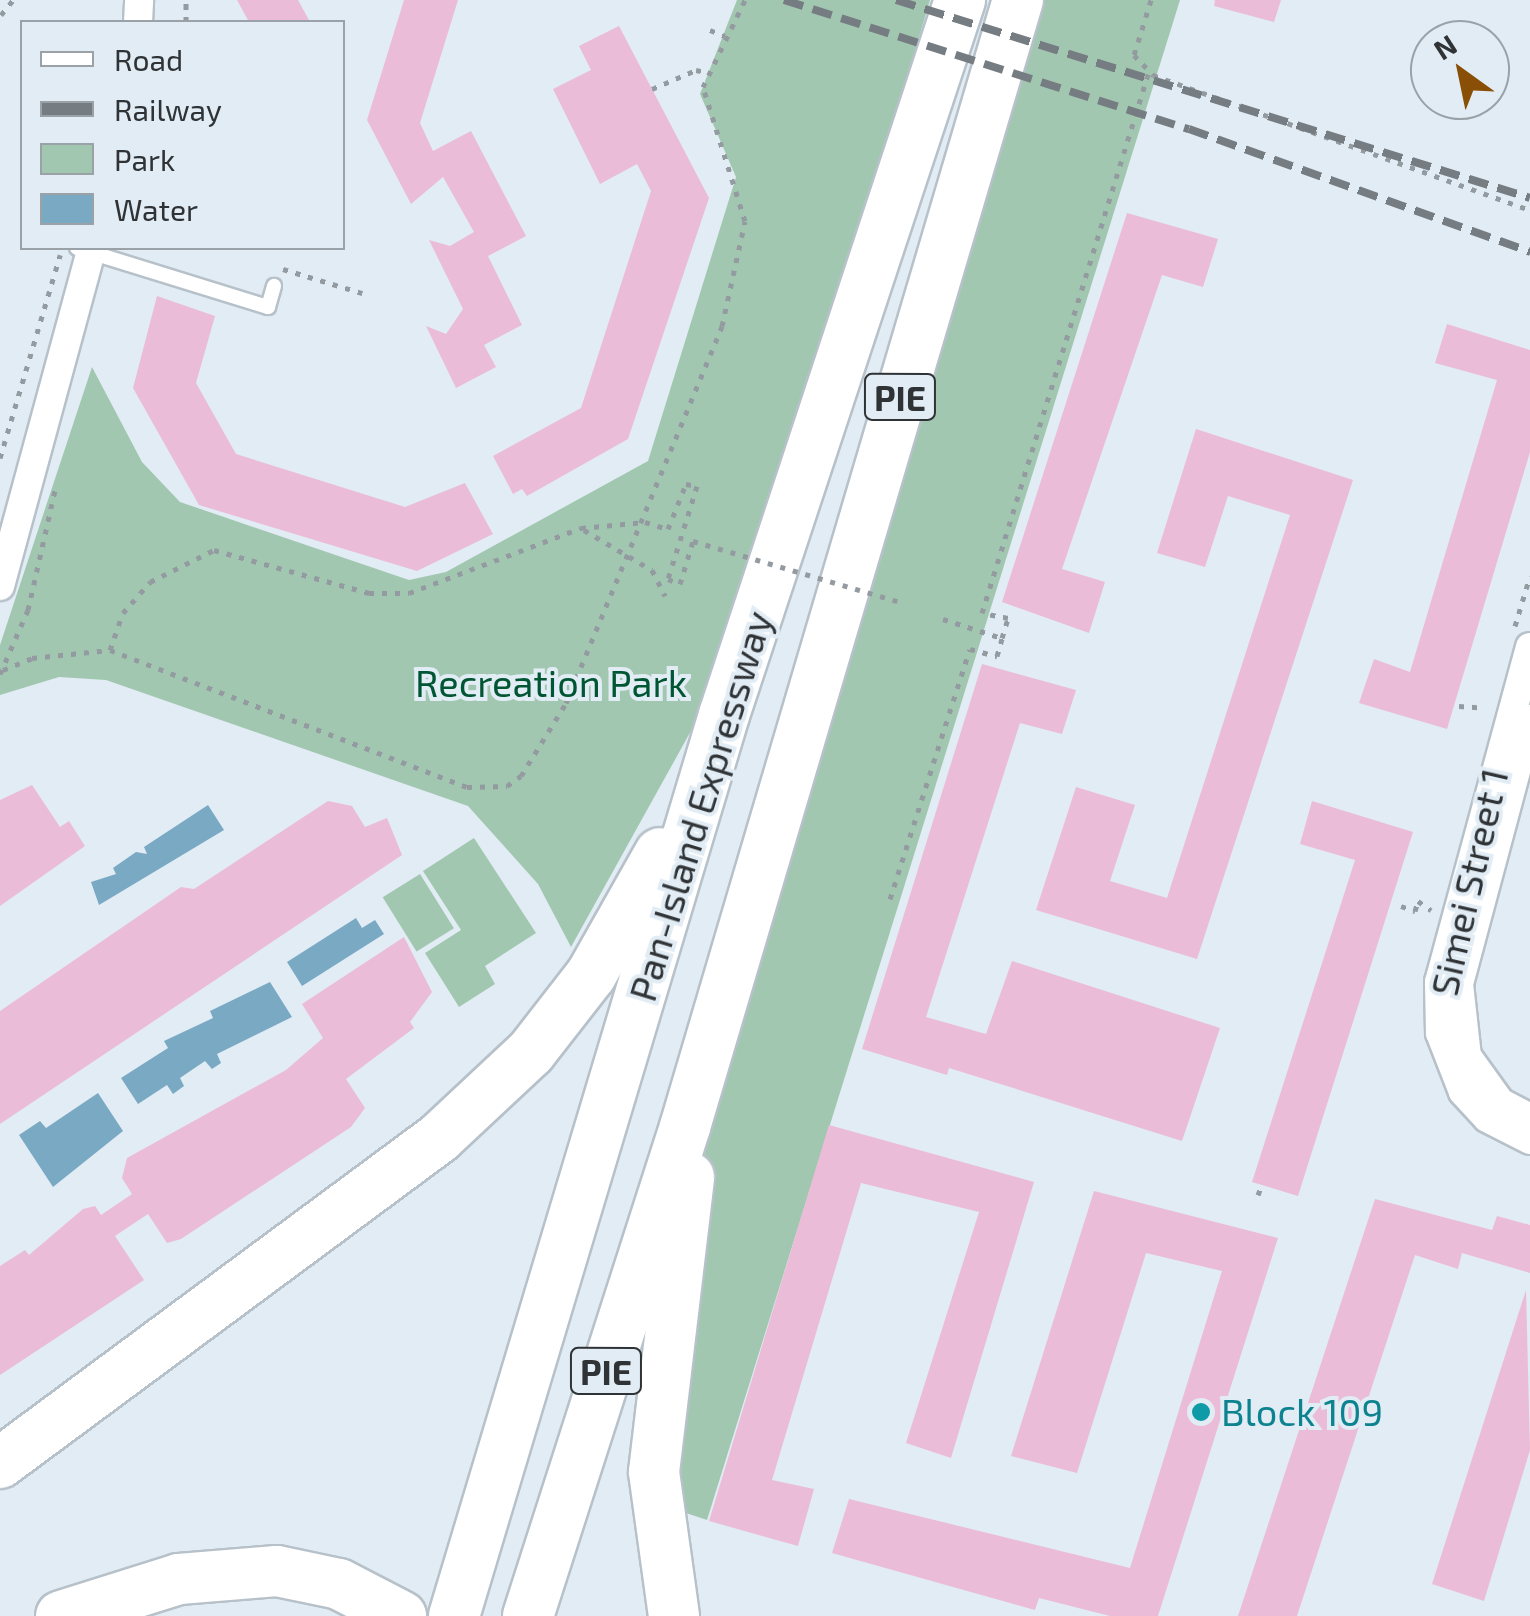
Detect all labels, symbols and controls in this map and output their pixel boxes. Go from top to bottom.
legend [20,20,345,250]
north arrow [1410,20,1510,120]
text: N [1427,27,1462,66]
text: Road [114,41,183,77]
text: Railway [114,91,222,127]
text: Park [114,141,175,177]
text: Water [114,191,198,227]
road number: PIE [862,367,938,427]
street label: Pan-Island Expressway [619,606,781,1006]
park label: Recreation Park [415,660,687,706]
street label: Simei Street 1 [1421,764,1517,1000]
road number: PIE [568,1341,644,1401]
place label: Block 109 [1221,1389,1384,1435]
marker: Block 109 [1190,1401,1212,1423]

